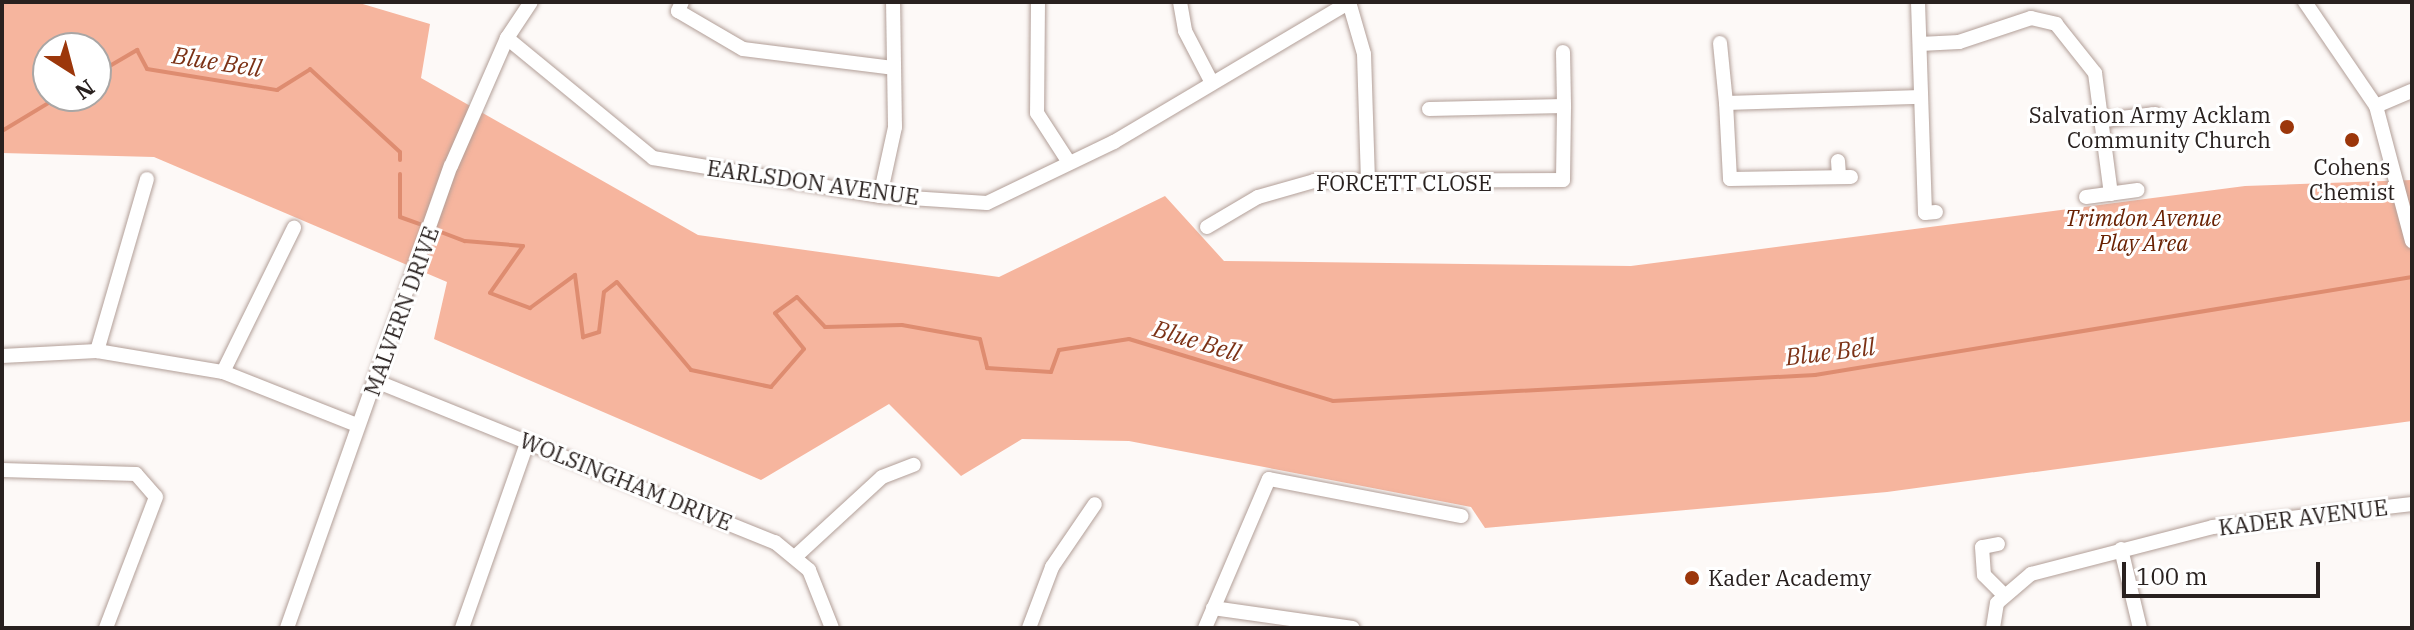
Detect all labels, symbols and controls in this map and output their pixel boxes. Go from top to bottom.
north arrow [32,32,112,112]
water label: Blue Bell [170,41,264,83]
text: N [70,73,101,107]
place label: Salvation Army Acklam Community Church [2029,101,2271,152]
marker: Salvation Army Acklam Community Church [2278,118,2296,136]
marker: Cohens Chemist [2343,131,2361,149]
place label: Cohens Chemist [2309,153,2395,204]
street label: EARLSDON AVENUE [705,154,921,210]
street label: FORCETT CLOSE [1316,170,1492,196]
park label: Trimdon Avenue Play Area [2065,204,2221,256]
street label: MALVERN DRIVE [358,223,444,399]
water label: Blue Bell [1150,314,1244,368]
water label: Blue Bell [1784,332,1876,372]
street label: WOLSINGHAM DRIVE [516,426,736,536]
street label: KADER AVENUE [2217,494,2389,540]
scale bar [2126,546,2324,596]
text: 100 m [2136,560,2208,592]
place label: Kader Academy [1708,565,1871,591]
marker: Kader Academy [1683,569,1701,587]

